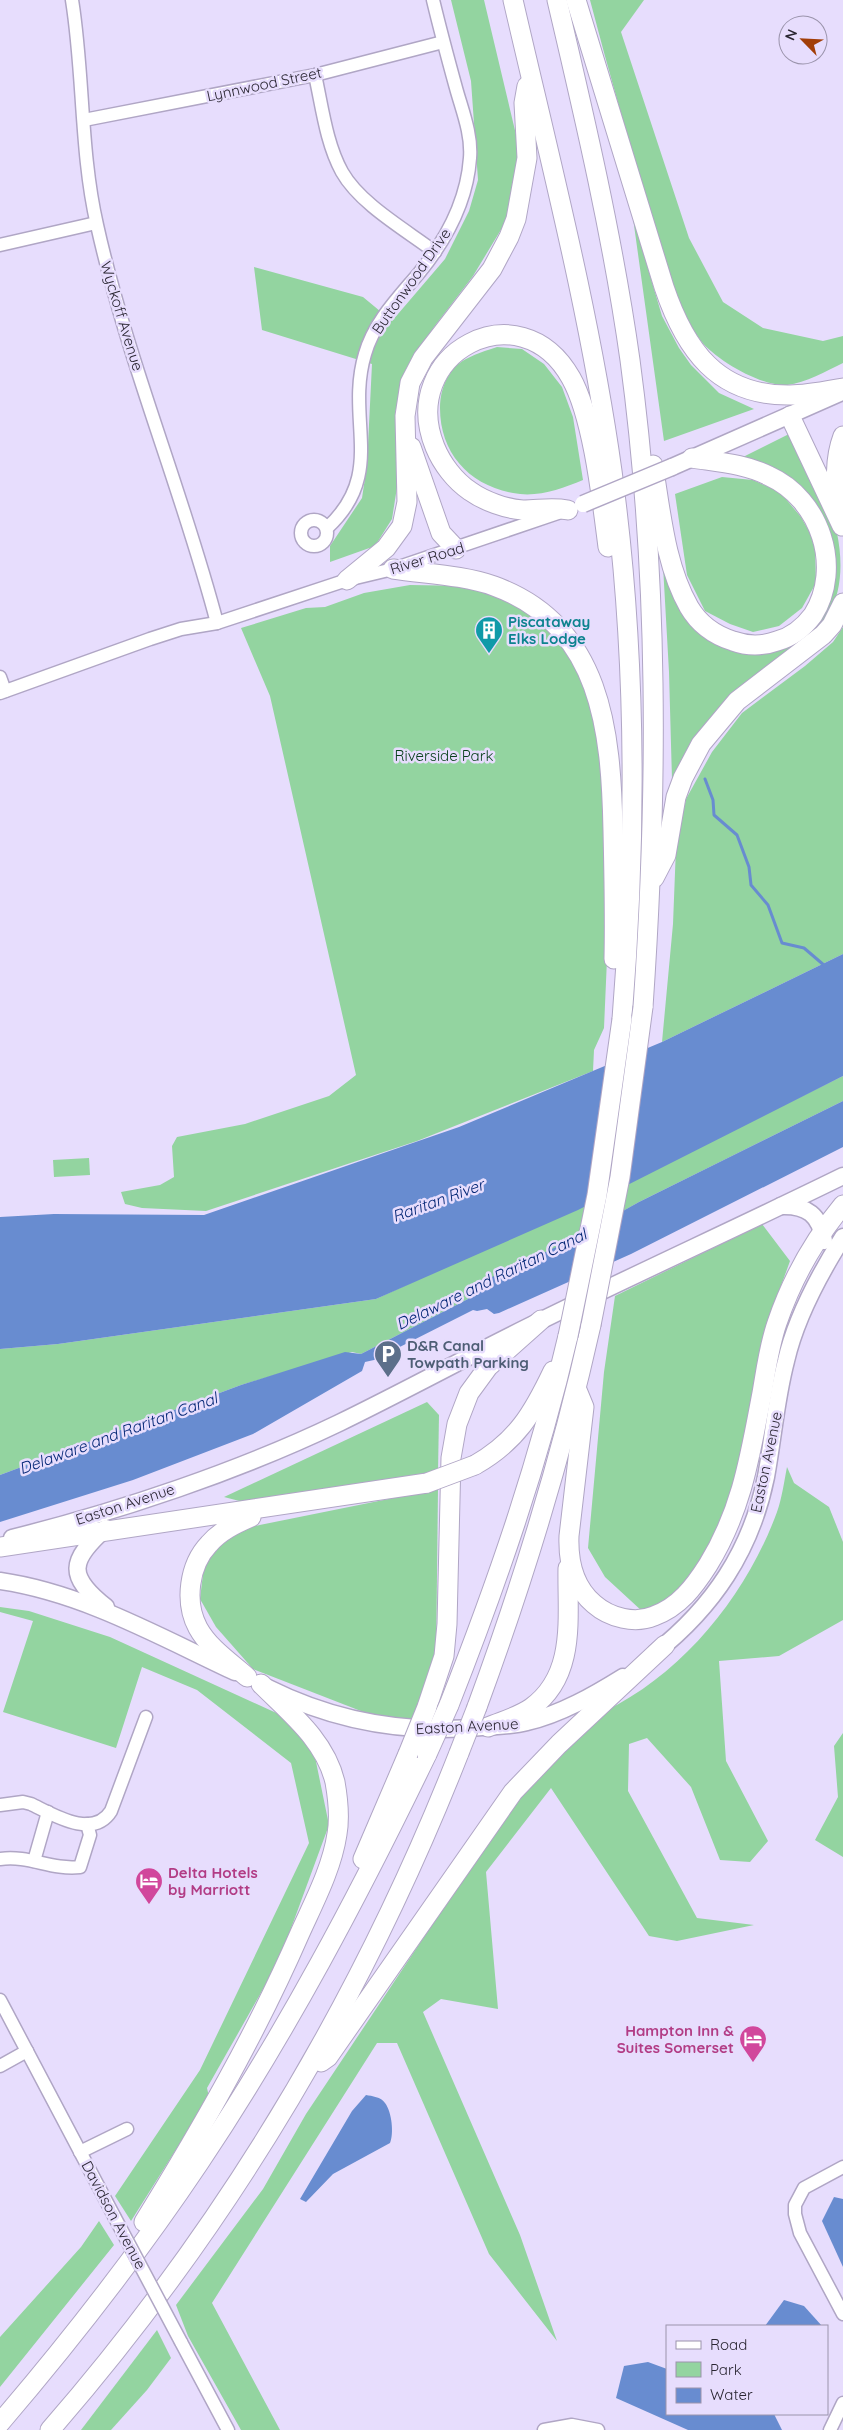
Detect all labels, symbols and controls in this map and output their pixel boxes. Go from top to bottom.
north arrow [778,15,828,65]
text: N [781,26,801,43]
street label: Lynnwood Street [205,63,323,105]
street label: Buttonwood Drive [367,224,455,338]
street label: Wyckoff Avenue [96,259,148,373]
street label: River Road [388,538,466,578]
place label: Piscataway Elks Lodge [508,612,590,648]
building icon: Piscataway Elks Lodge [474,615,504,654]
park label: Riverside Park [394,746,494,765]
water label: Raritan River [389,1173,489,1226]
water label: Delaware and Raritan Canal [392,1223,592,1334]
place label: D&R Canal Towpath Parking [407,1336,529,1372]
parking icon: D&R Canal Towpath Parking [373,1339,403,1378]
water label: Delaware and Raritan Canal [16,1387,222,1478]
street label: Easton Avenue [746,1410,786,1514]
street label: Easton Avenue [73,1479,177,1529]
street label: Easton Avenue [415,1714,519,1738]
place label: Delta Hotels by Marriott [168,1863,258,1899]
hotel icon: Delta Hotels by Marriott [134,1866,164,1905]
place label: Hampton Inn & Suites Somerset [617,2021,734,2057]
hotel icon: Hampton Inn & Suites Somerset [738,2024,768,2063]
street label: Davidson Avenue [77,2158,151,2272]
legend [666,2325,828,2415]
text: Road [710,2335,747,2354]
text: Park [710,2360,742,2379]
text: Water [710,2385,753,2404]

